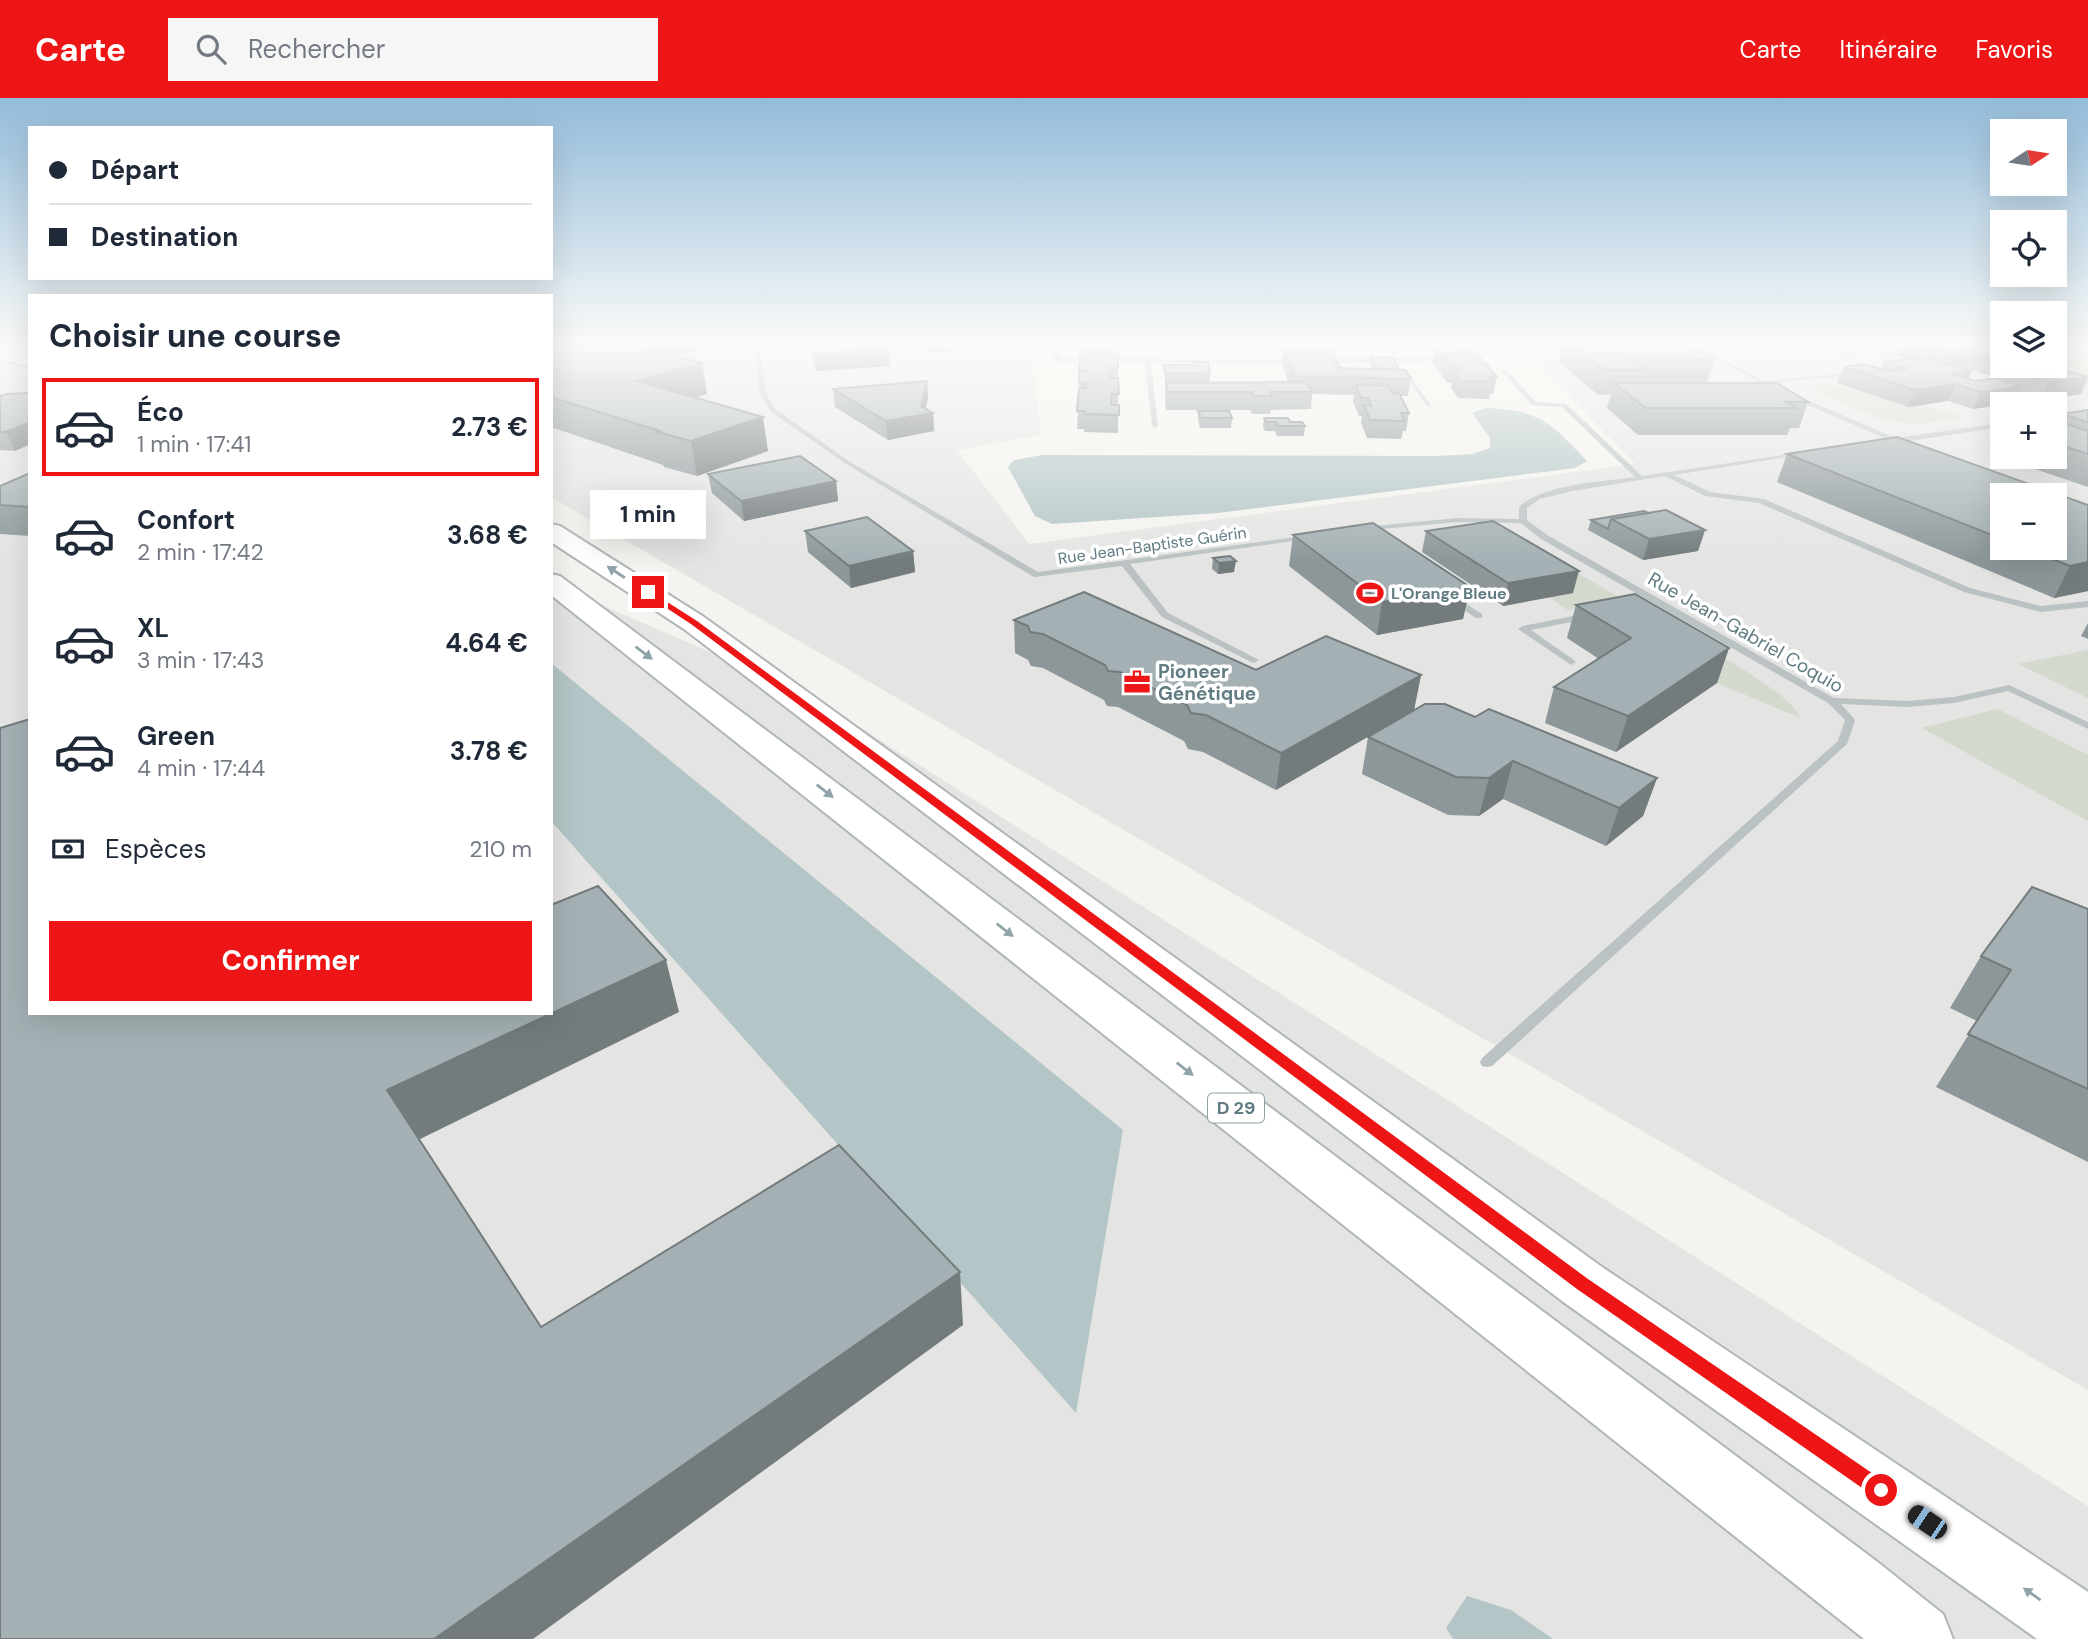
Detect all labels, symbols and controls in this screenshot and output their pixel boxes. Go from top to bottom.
search box [168,18,658,81]
text: Carte [35,28,126,71]
icon: search [192,30,230,68]
text: Rechercher [248,32,385,66]
text: Carte [1740,34,1801,65]
text: Itinéraire [1839,34,1937,65]
text: Favoris [1975,34,2053,65]
north arrow [1990,119,2067,196]
map controls [1990,119,2067,560]
text: Départ [91,153,179,187]
button: locate [1990,210,2067,287]
text: Destination [91,220,238,254]
button: layers [1990,301,2067,378]
text: Choisir une course [49,315,341,357]
button: + [1990,392,2067,469]
text: Éco [137,395,184,429]
icon: car [53,396,116,459]
text: 2.73 € [451,410,528,444]
text: 1 min · 17:41 [137,429,252,459]
button: − [1990,483,2067,560]
callout: 1 min [590,490,706,540]
text: 1 min [620,499,676,529]
text: Confort [137,503,235,537]
icon: car [53,504,116,567]
text: 3.68 € [447,518,528,552]
street label: Rue Jean-Baptiste Guérin [1056,522,1248,569]
text: 2 min · 17:42 [137,537,264,567]
one-way arrow [606,566,626,579]
street label: Rue Jean-Gabriel Coquio [1644,566,1848,699]
route end [632,576,664,608]
sports icon: L'Orange Bleue [1355,578,1385,608]
place label: L'Orange Bleue [1391,583,1507,604]
text: XL [137,611,169,645]
icon: car [53,612,116,675]
text: 4.64 € [445,626,528,660]
text: 3 min · 17:43 [137,645,264,675]
one-way arrow [635,645,653,660]
place label: Pioneer Génétique [1158,659,1256,706]
office icon: Pioneer Génétique [1122,667,1152,697]
text: Green [137,719,215,753]
icon: car [53,720,116,783]
text: 3.78 € [450,734,528,768]
text: 4 min · 17:44 [137,753,265,783]
one-way arrow [816,784,834,798]
icon: cash [49,830,87,868]
text: Espèces [105,832,206,866]
text: 210 m [469,834,532,864]
button: Confirmer [49,921,532,1001]
one-way arrow [996,923,1014,937]
one-way arrow [1176,1062,1194,1076]
road number: D 29 [1208,1093,1264,1122]
route start [1865,1474,1897,1506]
car [1904,1502,1951,1542]
one-way arrow [2023,1587,2041,1601]

